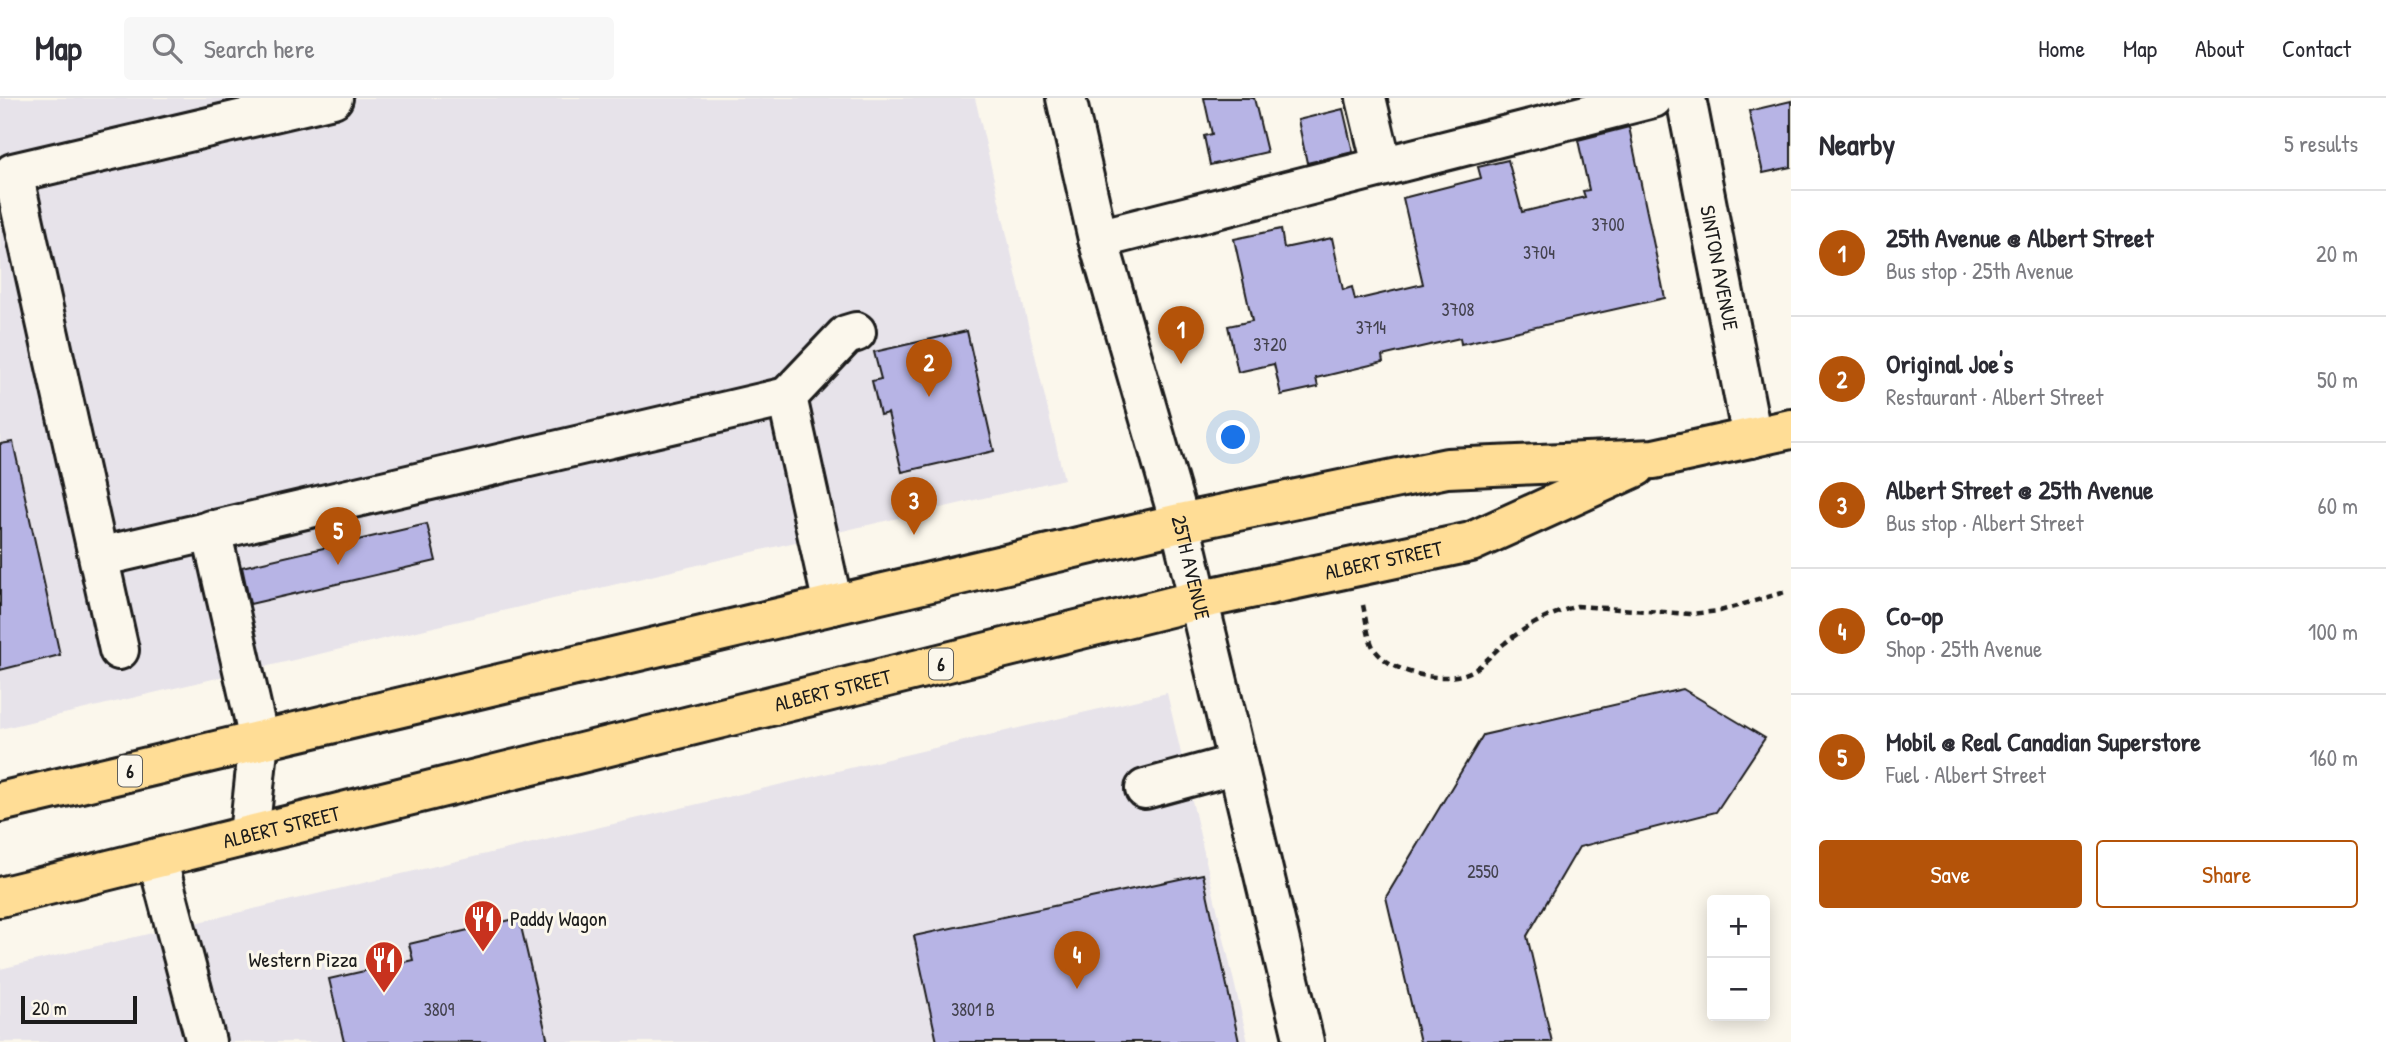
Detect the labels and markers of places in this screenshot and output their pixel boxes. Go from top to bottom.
pin: 1 [1158,306,1204,364]
pin: 2 [906,339,952,397]
pin: 3 [891,477,937,535]
pin: 5 [315,507,361,565]
restaurant icon: Paddy Wagon [462,898,504,953]
place label: Paddy Wagon [510,904,607,933]
pin: 4 [1054,931,1100,989]
restaurant icon: Western Pizza [363,939,405,994]
place label: Western Pizza [249,945,357,974]

